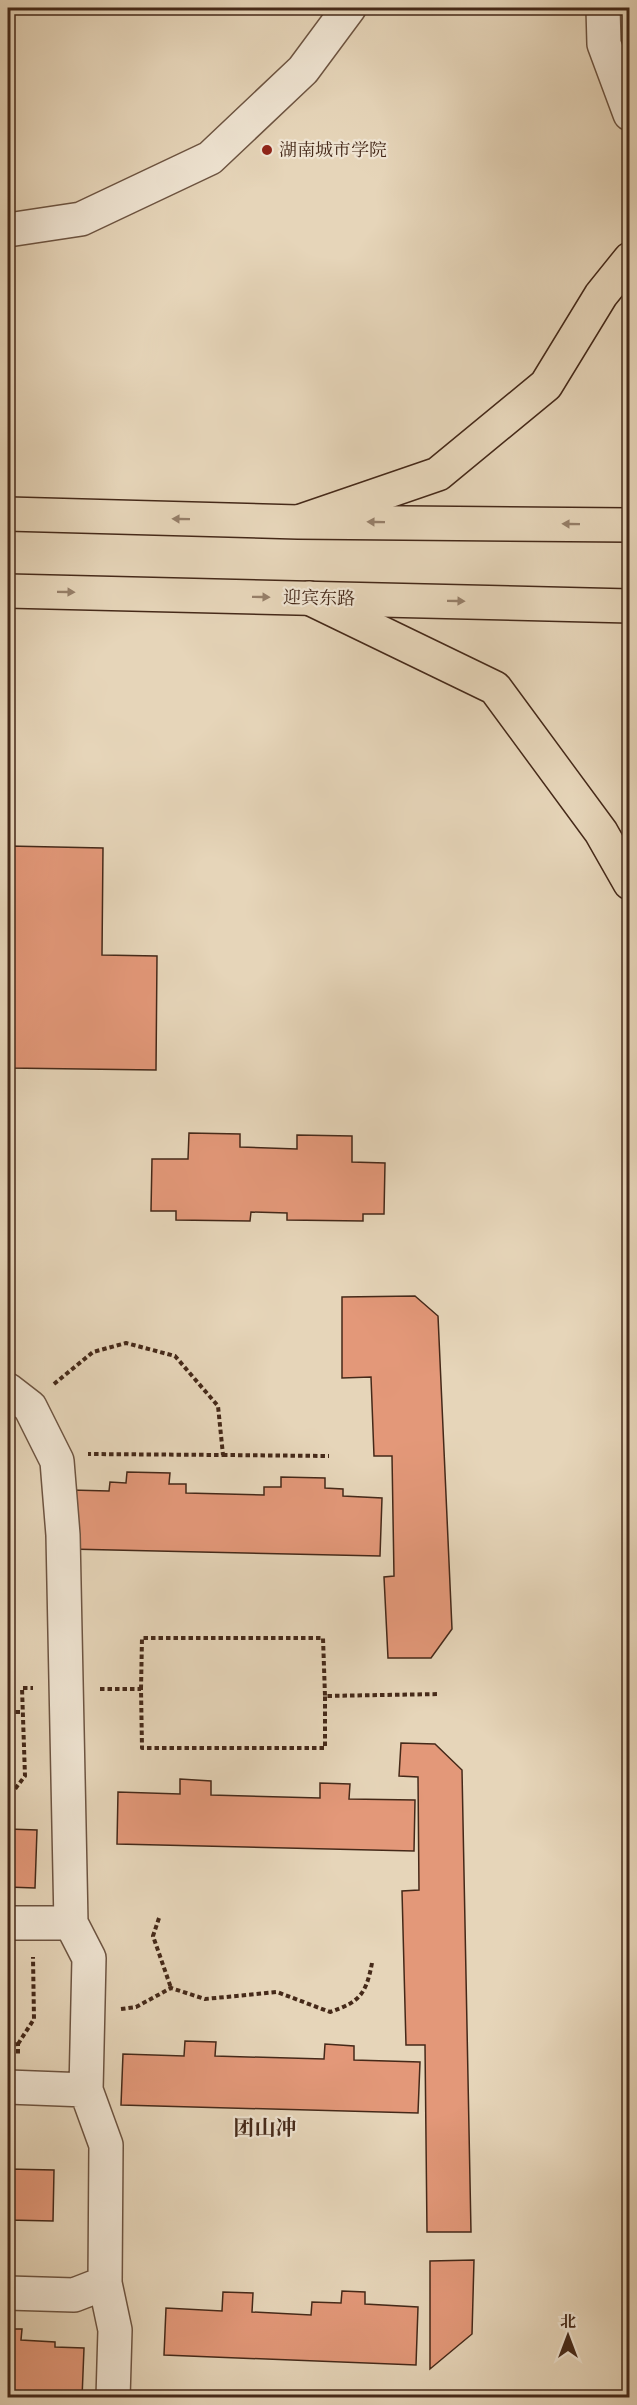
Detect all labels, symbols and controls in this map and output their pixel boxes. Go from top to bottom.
place label: 湖南城市学院 [279,140,387,163]
marker: 湖南城市学院 [260,143,274,157]
one-way arrow [172,514,191,524]
one-way arrow [367,518,386,527]
one-way arrow [562,519,581,529]
one-way arrow [56,587,75,597]
street label: 迎宾东路 [283,587,355,612]
one-way arrow [251,592,270,601]
one-way arrow [446,597,465,606]
district label: 团山冲 [234,2116,297,2143]
north arrow [538,2306,598,2366]
text: 北 [560,2313,576,2333]

